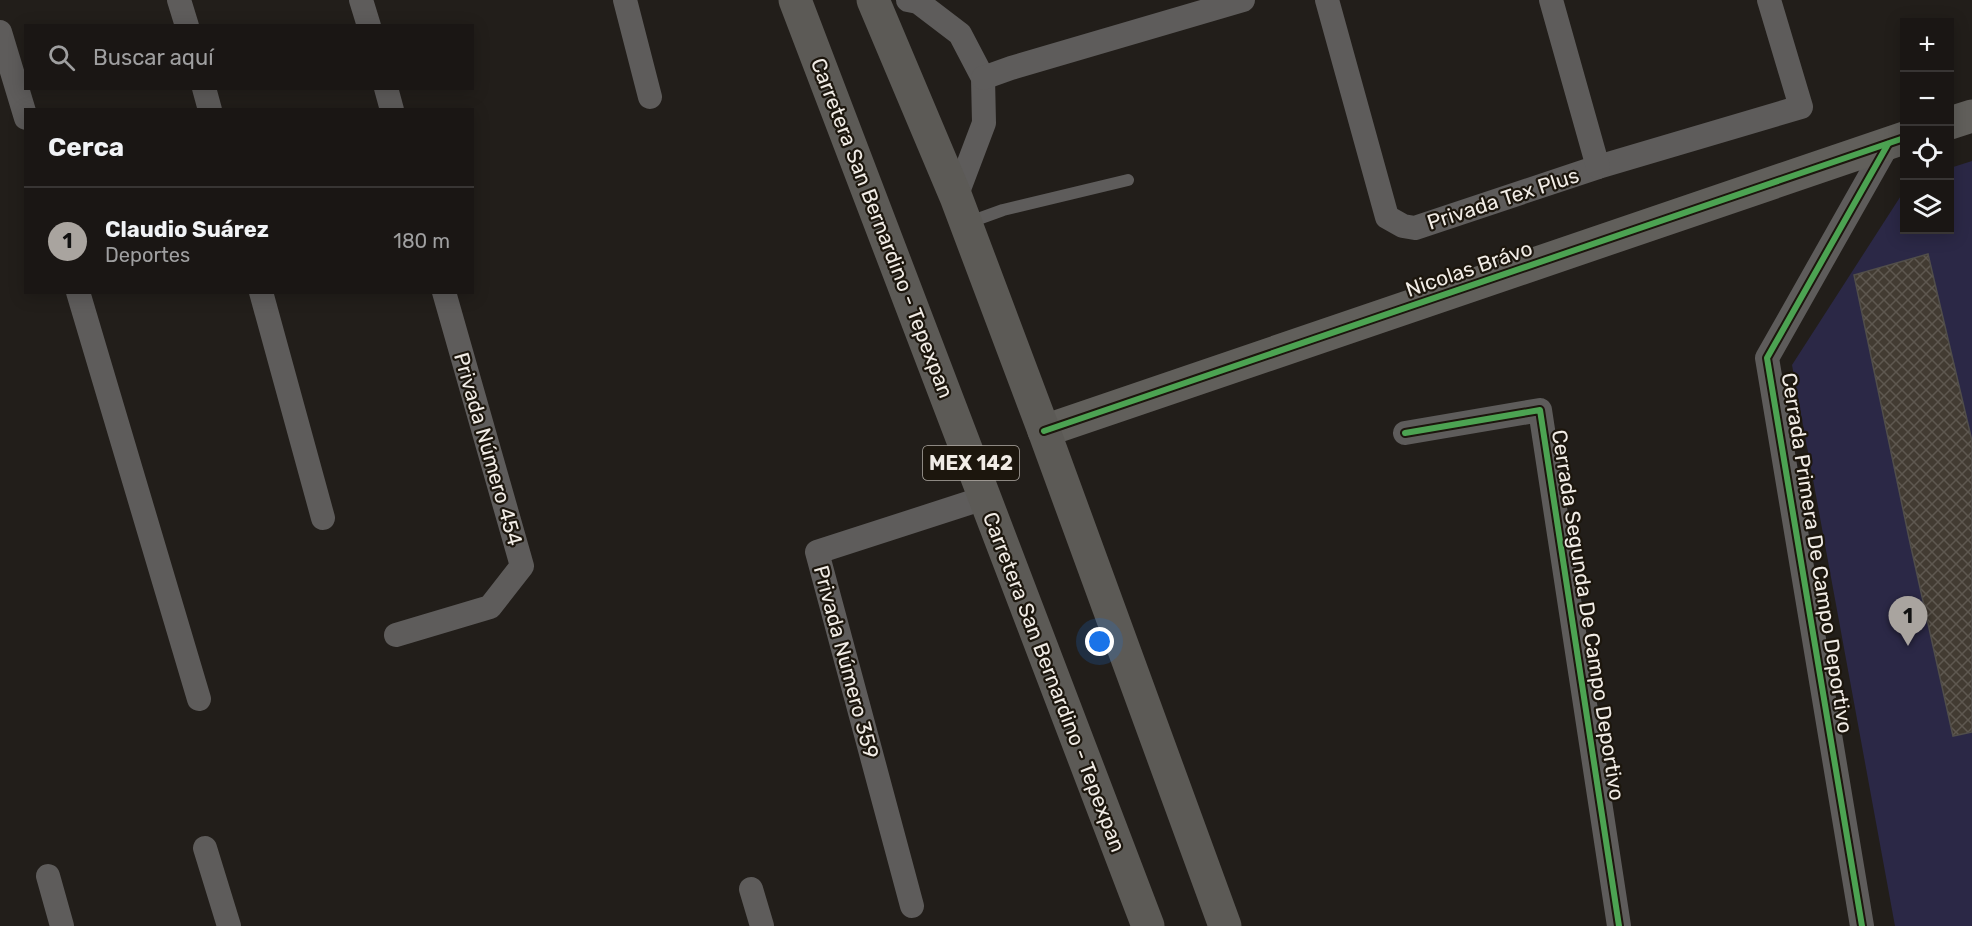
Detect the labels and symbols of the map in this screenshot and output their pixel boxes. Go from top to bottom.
street label: Carretera San Bernardino - Tepexpan [806,54,959,401]
street label: Privada Tex Plus [1424,162,1582,235]
street label: Nicolas Brávo [1402,235,1535,302]
street label: Privada Número 454 [449,349,528,548]
street label: Cerrada Primera De Campo Deportivo [1777,371,1858,735]
street label: Cerrada Segunda De Campo Deportivo [1547,428,1630,802]
road number: MEX 142 [923,446,1019,480]
street label: Carretera San Bernardino - Tepexpan [978,508,1131,855]
street label: Privada Número 359 [809,563,884,761]
pin: 1 [1888,596,1928,646]
your location [1085,627,1114,656]

